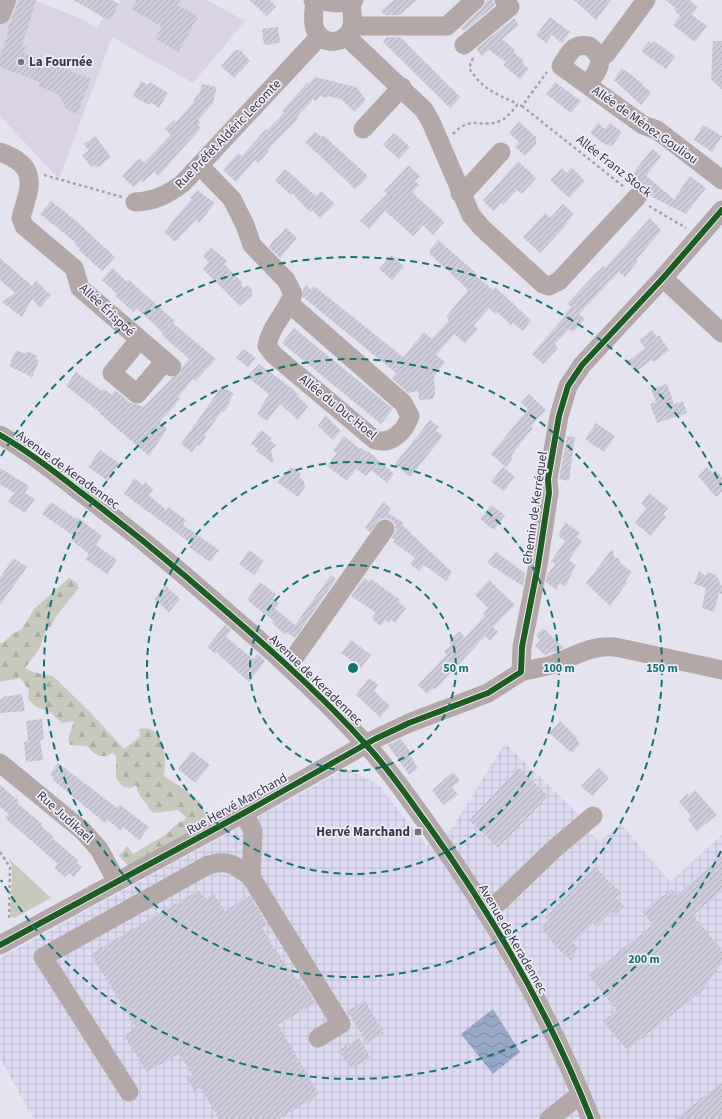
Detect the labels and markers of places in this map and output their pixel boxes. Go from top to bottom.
place label: La Fournée [29,53,93,71]
marker: La Fournée [16,57,26,67]
centre of rings [346,661,360,675]
place label: Hervé Marchand [316,823,410,841]
marker: Hervé Marchand [413,827,423,837]

